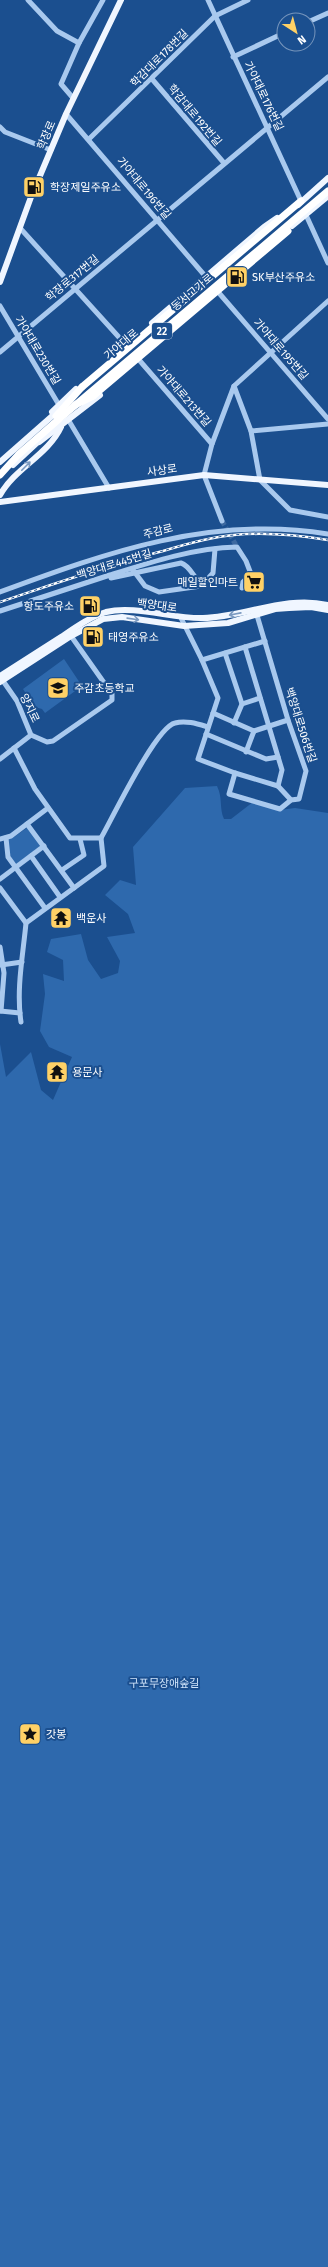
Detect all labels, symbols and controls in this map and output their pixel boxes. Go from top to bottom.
north arrow [276,12,316,52]
street label: 학감대로178번길 [128,27,191,90]
text: N [295,32,308,47]
street label: 가야대로176번길 [241,59,286,133]
street label: 학감대로192번길 [165,82,224,149]
street label: 학장로 [35,119,58,152]
street label: 가야대로196번길 [114,155,173,222]
fuel station icon: 학장제일주유소 [21,174,47,200]
place label: 학장제일주유소 [50,181,121,194]
street label: 학장로317번길 [43,252,102,304]
fuel station icon: SK부산주유소 [224,264,250,290]
street label: 동서고가로 [169,271,216,314]
place label: SK부산주유소 [252,271,315,284]
street label: 가야대로230번길 [12,314,63,387]
street label: 가야대로195번길 [251,316,311,383]
road number: 22 [152,323,172,339]
street label: 가야대로 [102,326,141,362]
street label: 가야대로213번길 [154,363,214,429]
one-way arrow [21,461,31,471]
street label: 사상로 [146,462,178,479]
street label: 주감로 [142,522,174,541]
street label: 백양대로445번길 [75,547,153,582]
supermarket icon: 매일할인마트 [241,569,267,595]
place label: 매일할인마트 [177,576,238,589]
fuel station icon: 항도주유소 [77,593,103,619]
street label: 백양대로 [136,596,178,615]
place label: 항도주유소 [23,600,74,613]
one-way arrow [228,610,241,618]
one-way arrow [126,615,139,623]
fuel station icon: 태영주유소 [80,624,106,650]
place label: 태영주유소 [108,631,159,644]
school or university icon: 주감초등학교 [45,675,71,701]
place label: 주감초등학교 [74,682,135,695]
street label: 백양대로506번길 [282,686,319,764]
street label: 양지로 [17,692,42,725]
temple icon: 백운사 [48,905,74,931]
place label: 백운사 [76,912,106,925]
temple icon: 용문사 [44,1059,70,1085]
place label: 용문사 [72,1066,102,1079]
park label: 구포무장애숲길 [129,1677,199,1690]
place icon: 갓봉 [17,1721,43,1747]
place label: 갓봉 [46,1728,66,1741]

